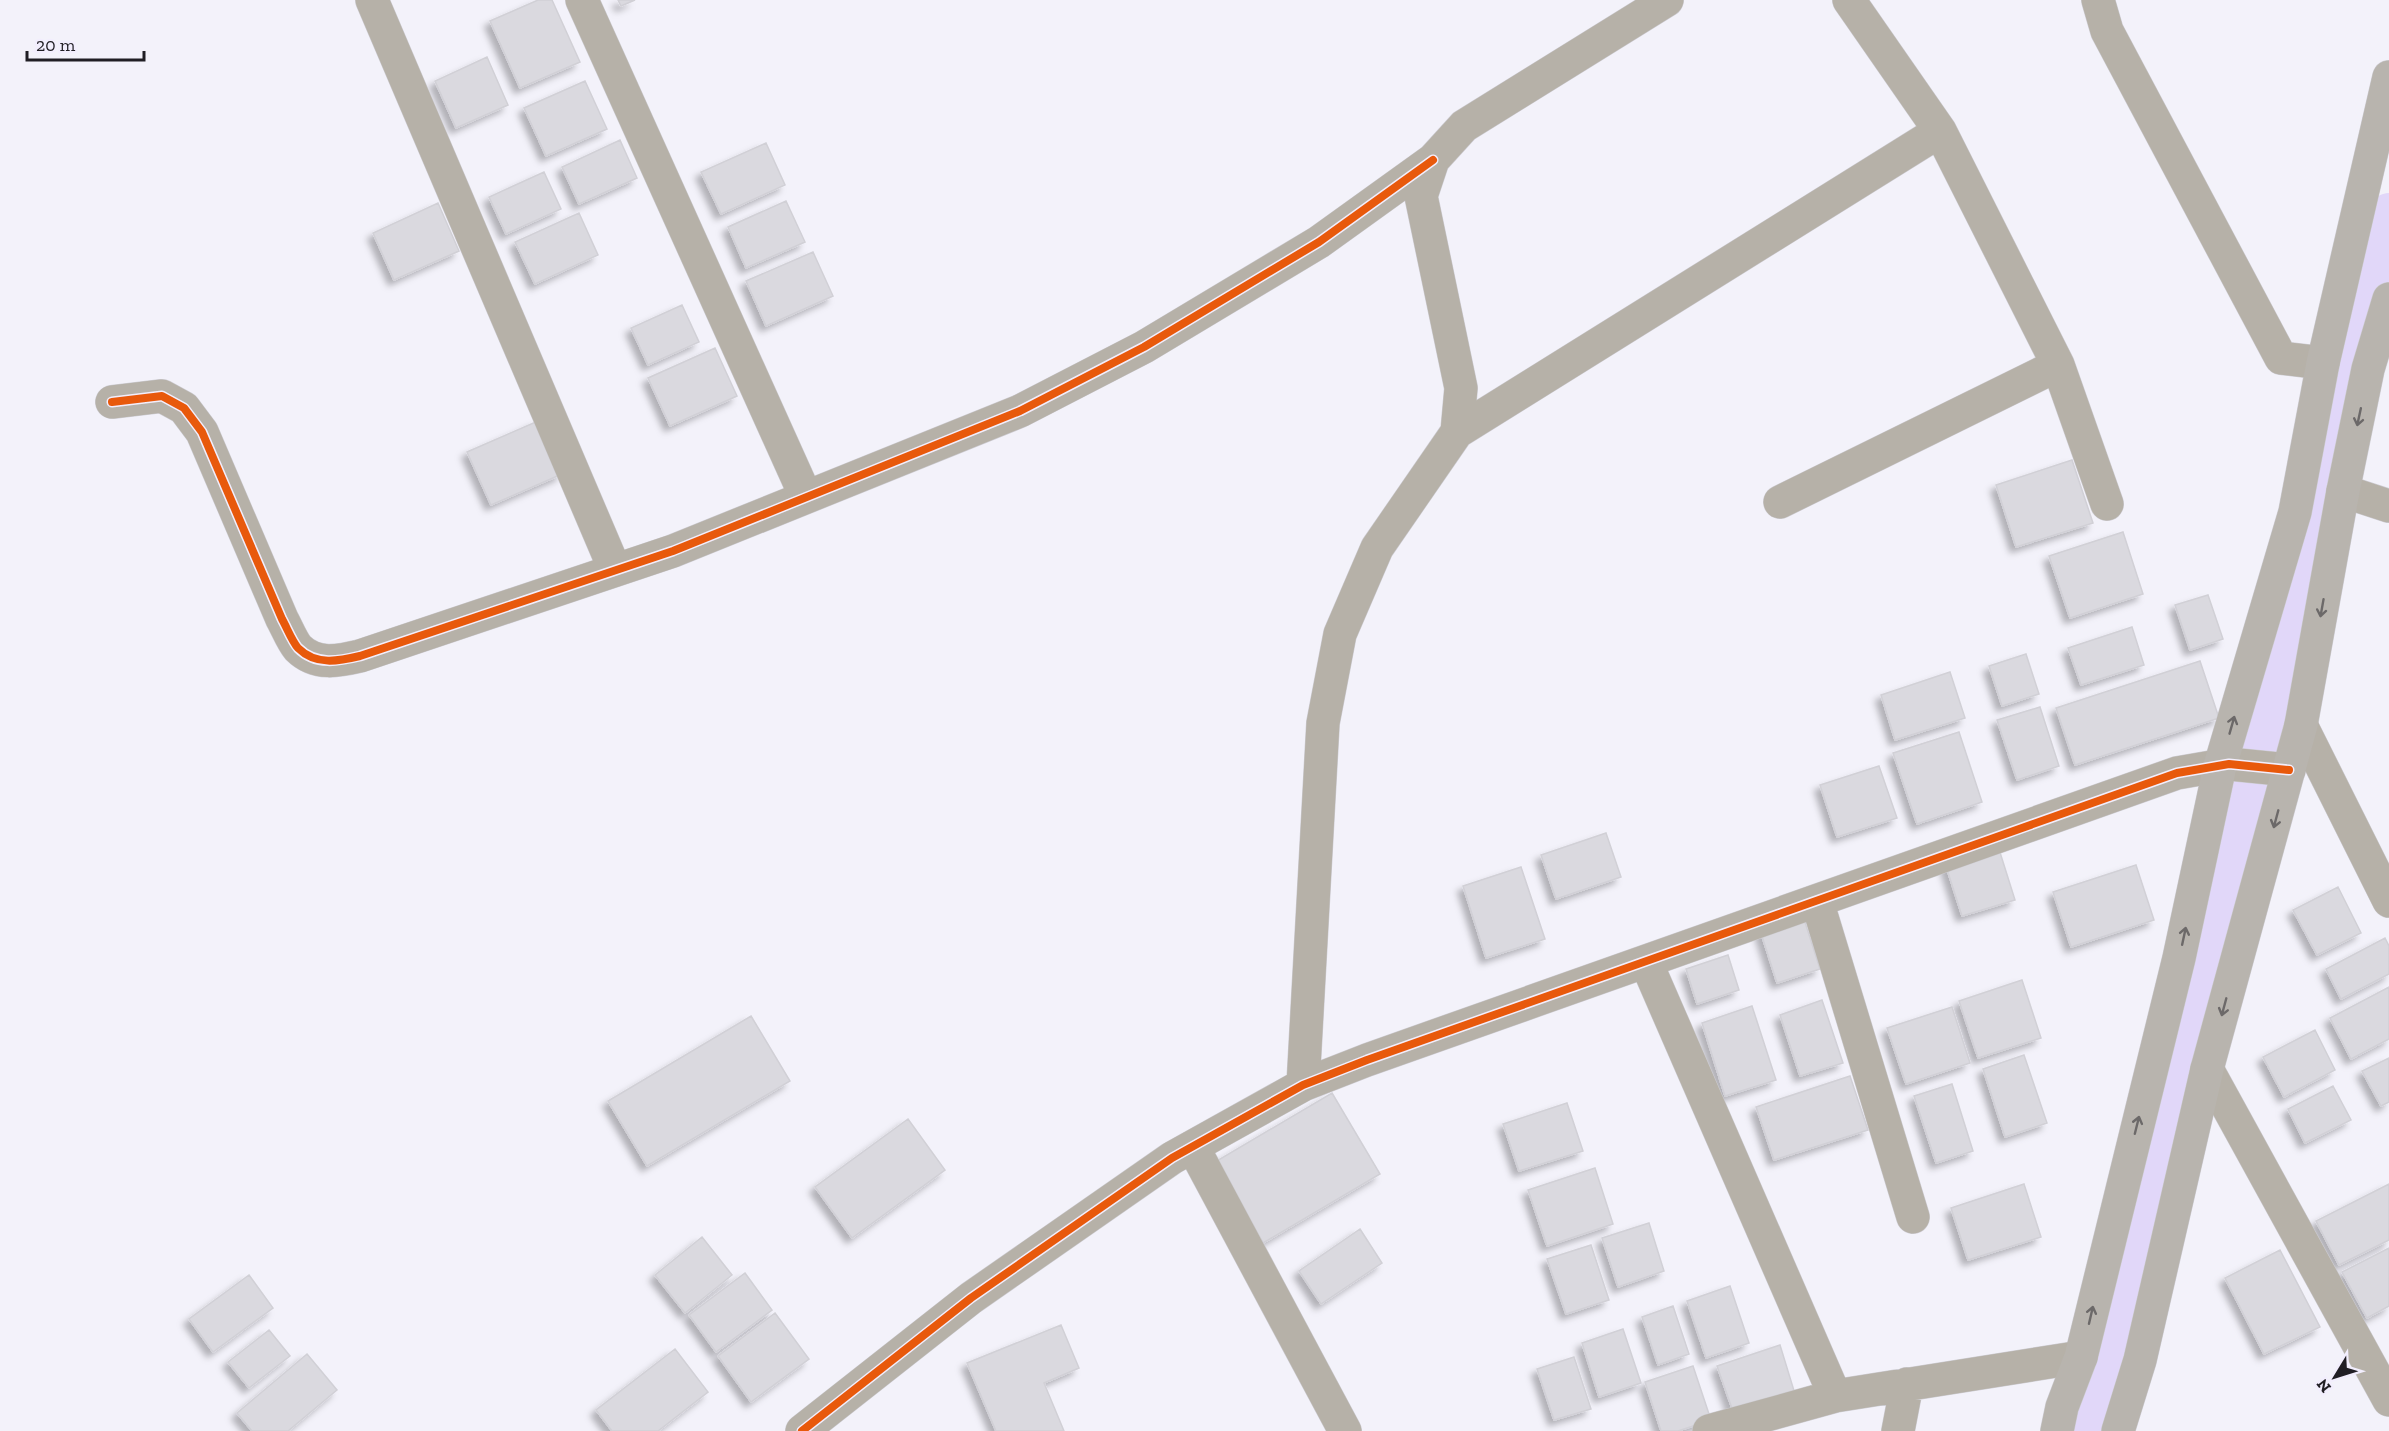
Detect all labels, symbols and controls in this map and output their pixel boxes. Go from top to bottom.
scale bar [27,24,144,62]
text: 20 m [36,34,76,56]
one-way arrow [2352,407,2364,426]
one-way arrow [2316,598,2327,617]
one-way arrow [2227,716,2238,735]
one-way arrow [2270,809,2281,828]
one-way arrow [2178,927,2190,946]
one-way arrow [2218,997,2229,1016]
one-way arrow [2132,1116,2144,1135]
one-way arrow [2085,1305,2097,1324]
north arrow [2305,1347,2365,1407]
text: N [2312,1375,2335,1397]

